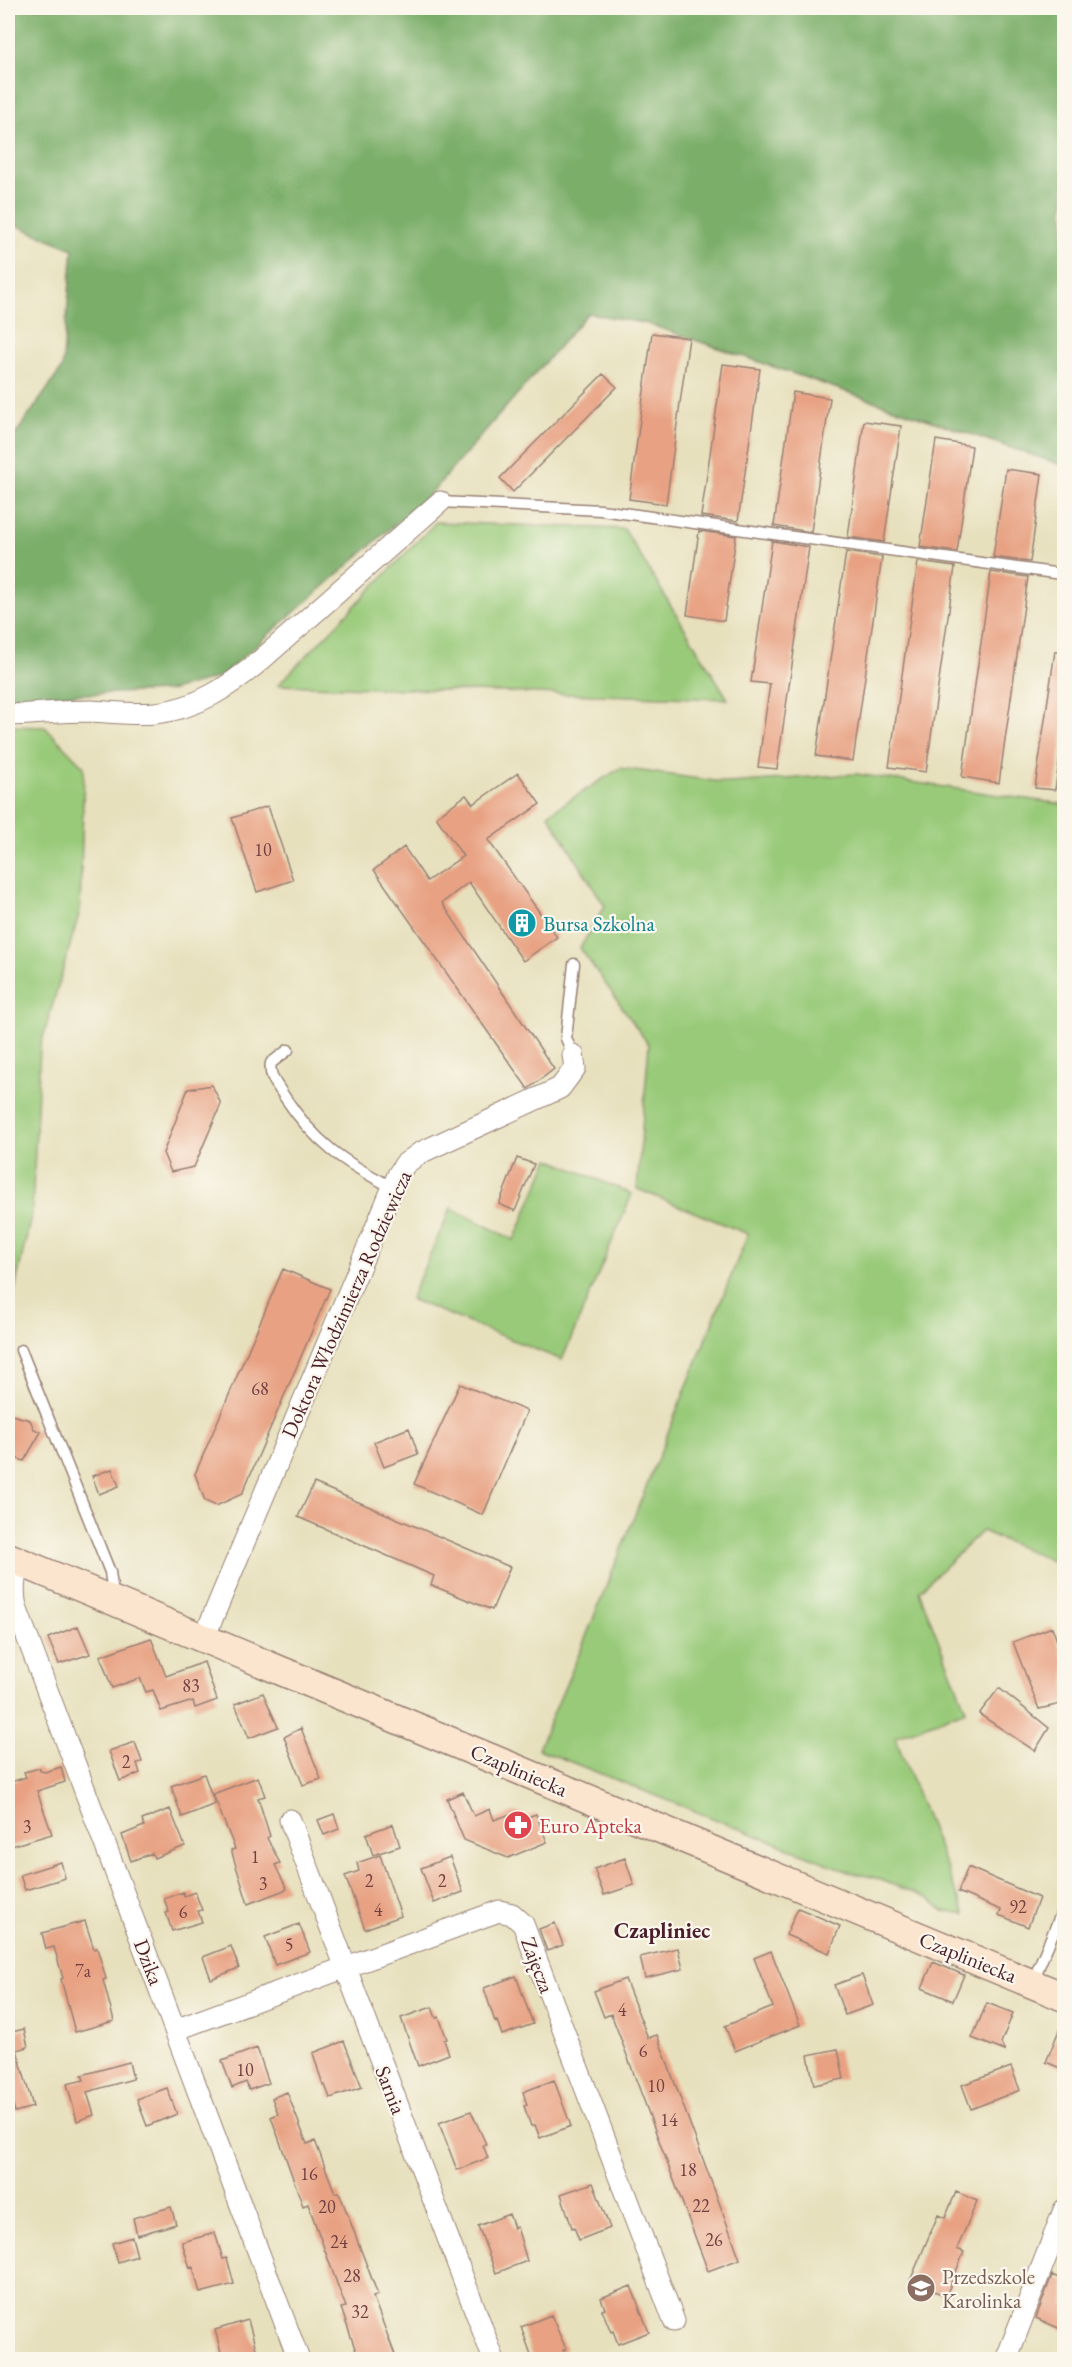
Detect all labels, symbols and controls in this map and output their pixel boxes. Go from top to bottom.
house number: 10 [254,838,272,861]
building icon: Bursa Szkolna [506,907,538,939]
place label: Bursa Szkolna [543,910,656,937]
street label: Doktora Włodzimierza Rodziewicza [275,1166,418,1442]
house number: 68 [251,1377,269,1400]
house number: 83 [182,1674,200,1697]
street label: Czapliniecka [466,1737,572,1803]
house number: 2 [122,1750,131,1773]
pharmacy icon: Euro Apteka [502,1809,534,1841]
place label: Euro Apteka [539,1812,643,1839]
house number: 3 [23,1815,31,1838]
house number: 1 [251,1845,259,1868]
house number: 2 [365,1869,374,1892]
house number: 2 [438,1869,447,1892]
house number: 3 [259,1872,267,1895]
house number: 92 [1009,1895,1027,1918]
house number: 4 [374,1898,383,1921]
house number: 6 [179,1900,188,1923]
district label: Czapliniec [614,1916,710,1945]
street label: Czapliniecka [915,1925,1021,1989]
house number: 5 [285,1933,293,1956]
street label: Zajęcza [515,1933,561,1997]
street label: Dzika [128,1935,170,1989]
house number: 7a [75,1959,92,1982]
house number: 4 [618,1998,627,2021]
house number: 6 [639,2039,648,2062]
house number: 10 [236,2058,254,2081]
street label: Sarnia [369,2062,413,2119]
house number: 10 [647,2074,665,2097]
house number: 14 [660,2108,678,2131]
house number: 18 [679,2158,697,2181]
house number: 16 [300,2162,318,2185]
house number: 22 [692,2194,710,2217]
house number: 20 [318,2195,336,2218]
house number: 26 [705,2228,723,2251]
house number: 24 [330,2230,348,2253]
place label: Przedszkole Karolinka [942,2263,1035,2314]
house number: 28 [343,2264,361,2287]
school or university icon: Przedszkole Karolinka [905,2272,937,2304]
house number: 32 [351,2300,369,2323]

